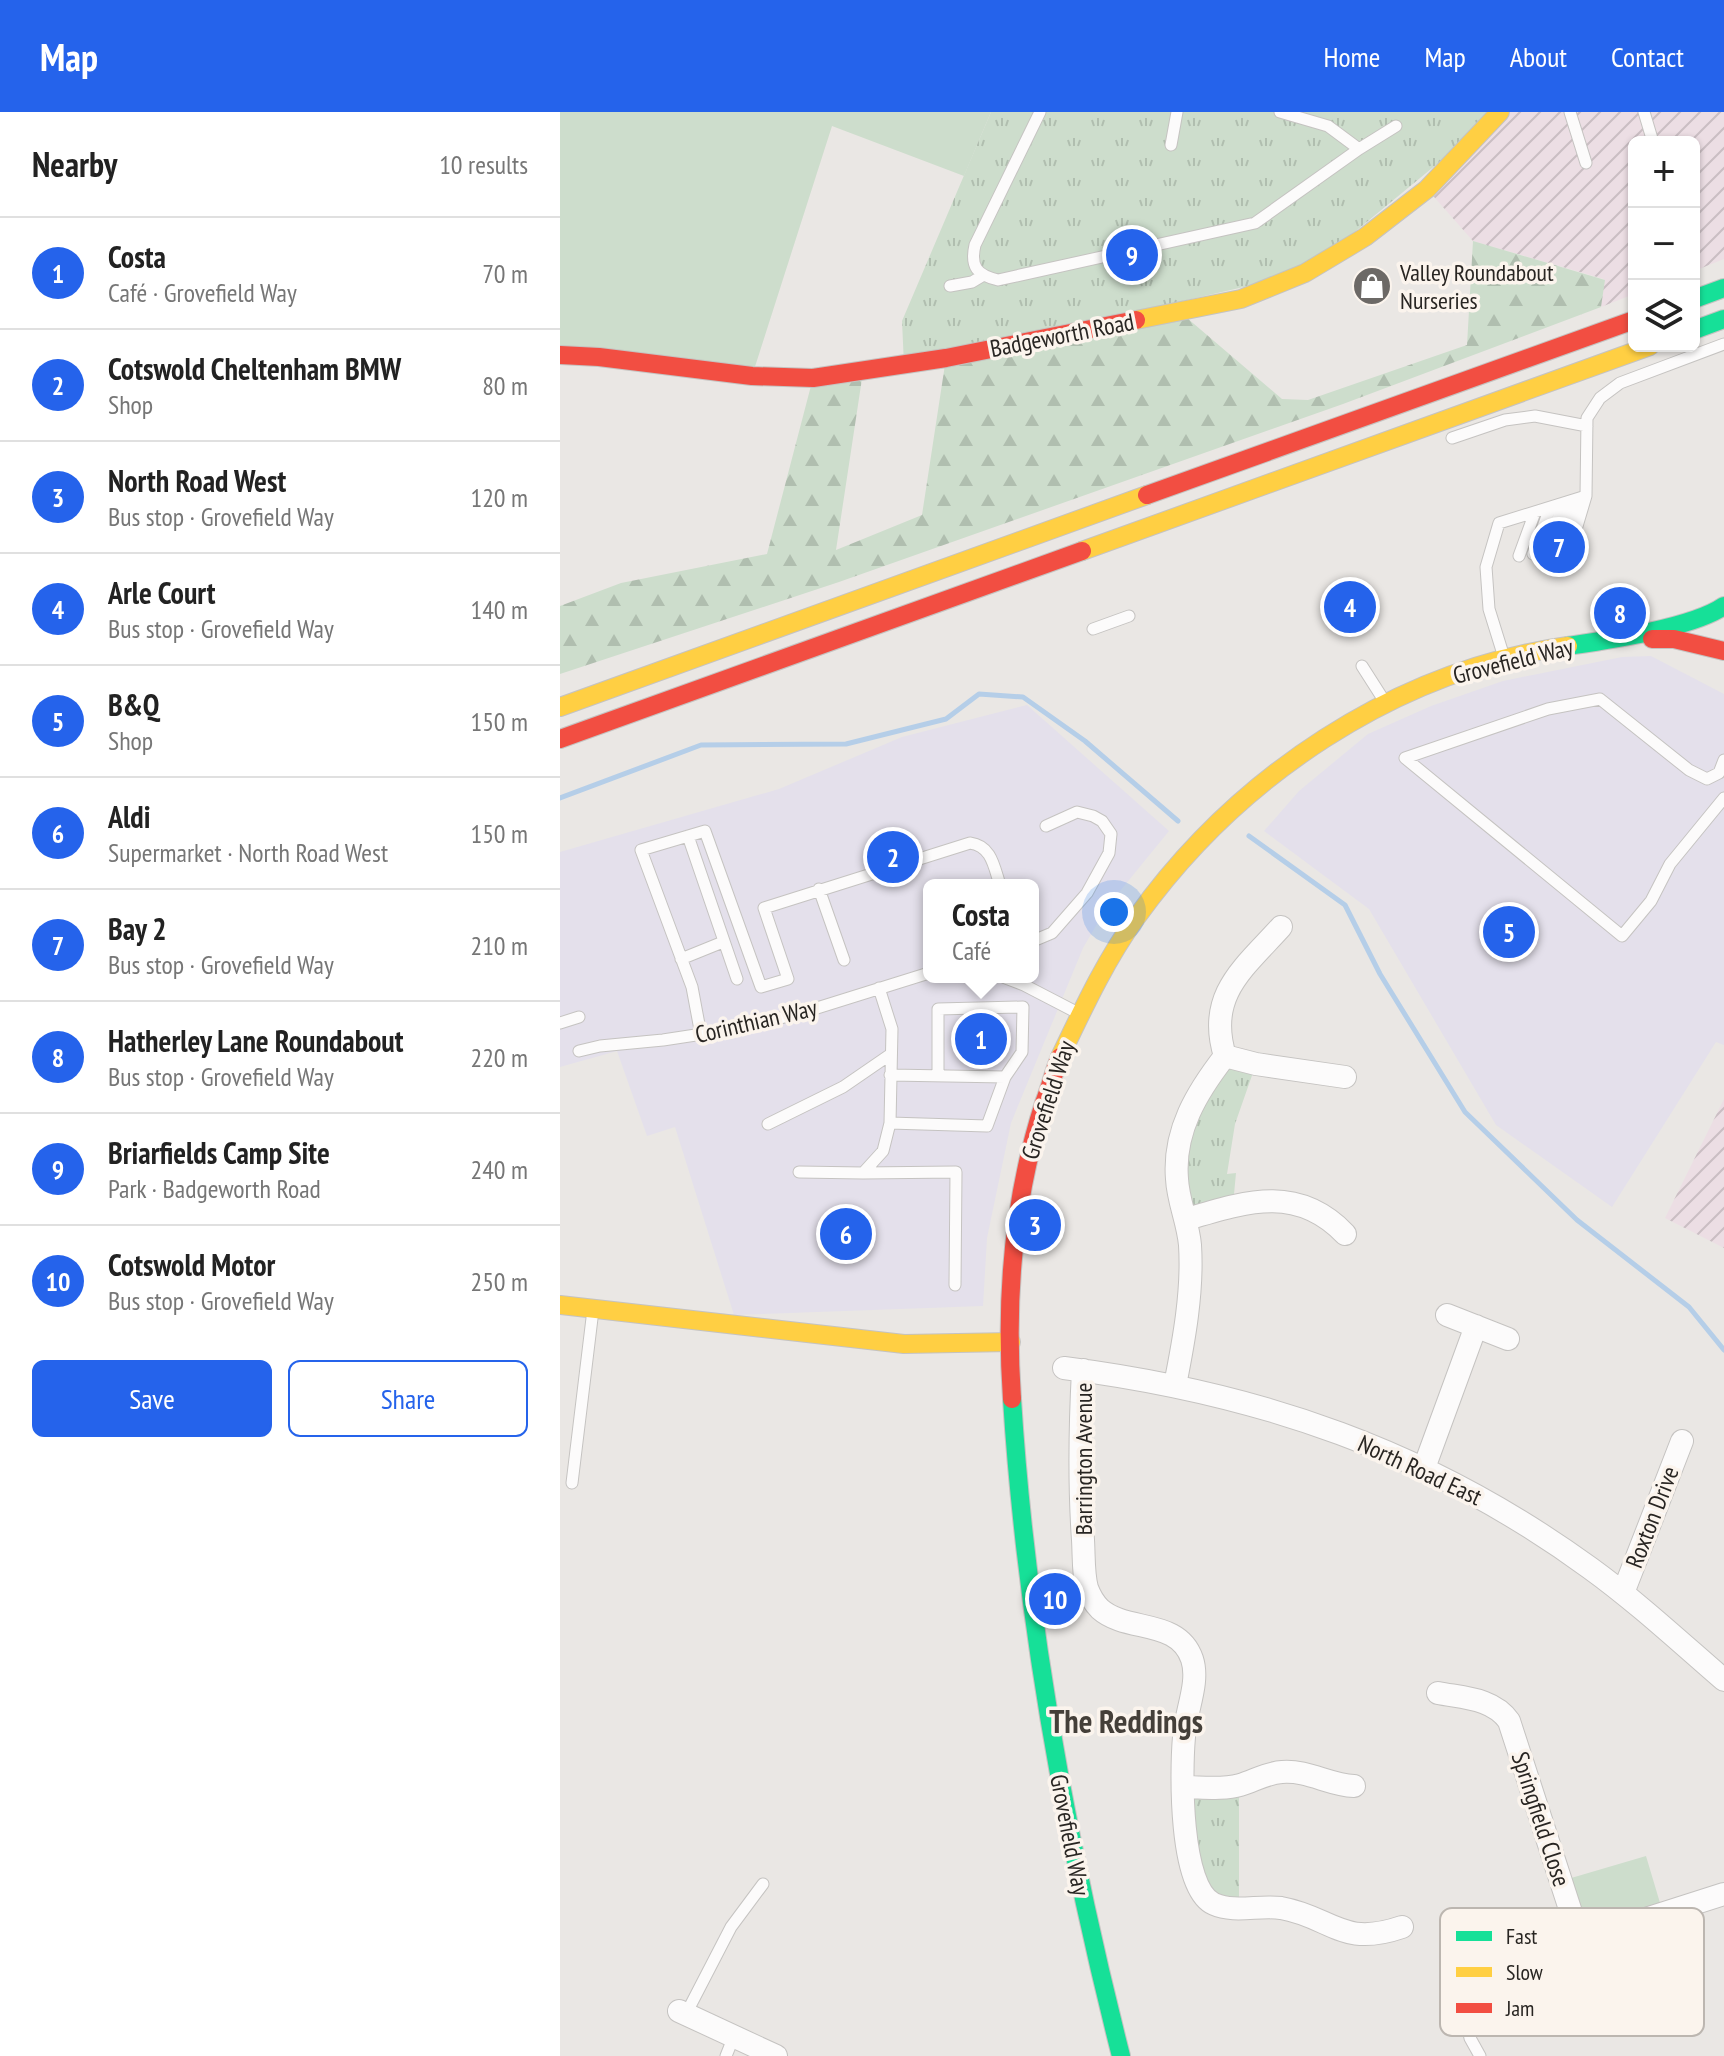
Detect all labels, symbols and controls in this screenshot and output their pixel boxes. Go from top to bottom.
text: Map [40,32,98,81]
text: Home [1324,38,1380,75]
text: Map [1424,38,1466,75]
text: About [1510,38,1567,75]
text: Contact [1611,38,1684,75]
map controls [1628,136,1700,352]
button: + [1628,136,1700,208]
text: Nearby [32,142,117,186]
text: 10 results [439,148,528,181]
button: − [1628,208,1700,280]
pin: 9 [1106,225,1158,285]
text: Costa [108,237,166,276]
text: 1 [52,257,64,290]
text: 70 m [482,257,528,290]
place label: Valley Roundabout Nurseries [1399,257,1554,316]
shop icon: Valley Roundabout Nurseries [1351,265,1393,307]
text: Café · Grovefield Way [108,276,297,309]
button: layers [1628,280,1700,352]
street label: Badgeworth Road [987,306,1137,364]
text: Cotswold Cheltenham BMW [108,349,401,388]
text: 2 [52,369,64,402]
text: 80 m [482,369,528,402]
text: Shop [108,388,153,421]
text: North Road West [108,461,286,500]
text: 3 [52,481,64,514]
text: 120 m [470,481,528,514]
text: Bus stop · Grovefield Way [108,500,334,533]
pin: 7 [1533,517,1585,577]
text: Arle Court [108,573,216,612]
pin: 4 [1324,577,1376,637]
pin: 8 [1594,583,1646,643]
text: 4 [52,593,64,626]
text: 140 m [470,593,528,626]
text: Bus stop · Grovefield Way [108,612,334,645]
street label: Grovefield Way [1450,631,1576,691]
text: B&Q [108,685,159,724]
text: 5 [52,705,64,738]
text: 150 m [470,705,528,738]
text: Shop [108,724,153,757]
text: Aldi [108,797,150,836]
text: 6 [52,817,64,850]
text: 150 m [470,817,528,850]
pin: 2 [867,827,919,887]
text: Supermarket · North Road West [108,836,388,869]
popup [923,879,1039,983]
your location [1094,892,1134,932]
text: Costa [952,895,1010,934]
pin: 5 [1483,902,1535,962]
text: Bay 2 [108,909,167,948]
text: 7 [52,929,64,962]
text: 210 m [470,929,528,962]
text: Café [952,934,991,967]
text: Bus stop · Grovefield Way [108,948,334,981]
street label: Corinthian Way [692,992,820,1050]
pin: 1 [955,1009,1007,1069]
text: Hatherley Lane Roundabout [108,1021,403,1060]
street label: Grovefield Way [1014,1037,1082,1163]
text: 8 [52,1041,64,1074]
text: 220 m [470,1041,528,1074]
text: Bus stop · Grovefield Way [108,1060,334,1093]
text: Briarfields Camp Site [108,1133,330,1172]
text: 9 [52,1153,64,1186]
text: 240 m [470,1153,528,1186]
text: Park · Badgeworth Road [108,1172,321,1205]
pin: 3 [1009,1195,1061,1255]
pin: 6 [820,1204,872,1264]
text: Cotswold Motor [108,1245,275,1284]
text: 10 [46,1265,70,1298]
text: 250 m [470,1265,528,1298]
text: Bus stop · Grovefield Way [108,1284,334,1317]
button: Save [32,1360,272,1437]
button: Share [288,1360,528,1437]
street label: Barrington Avenue [1068,1383,1099,1535]
street label: North Road East [1353,1428,1487,1512]
street label: Roxton Drive [1618,1462,1686,1572]
pin: 10 [1029,1569,1081,1629]
district label: The Reddings [1049,1700,1203,1742]
street label: Springfield Close [1505,1748,1577,1890]
street label: Grovefield Way [1043,1772,1097,1898]
legend [1440,1908,1704,2036]
text: Fast [1506,1922,1537,1950]
text: Slow [1506,1958,1543,1986]
text: Jam [1505,1994,1534,2022]

